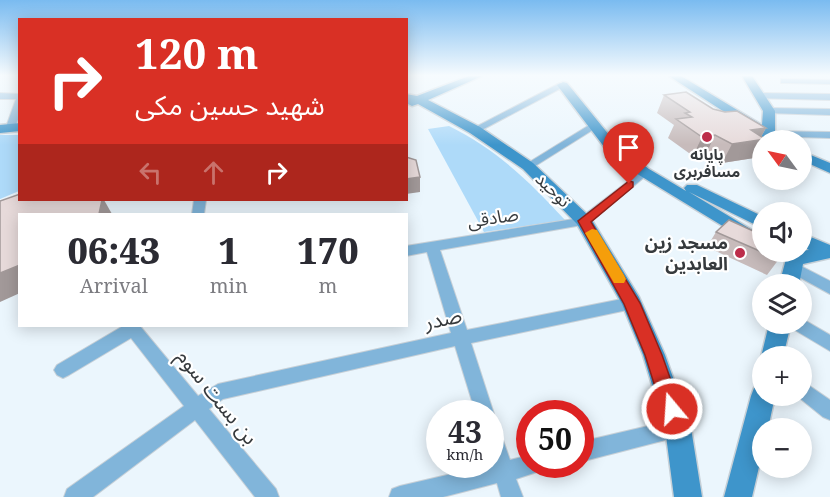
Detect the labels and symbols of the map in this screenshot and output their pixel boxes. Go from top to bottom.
pin [603,122,654,184]
marker: پایانه مسافربری [700,130,714,144]
north arrow [752,130,812,190]
place label: پایانه مسافربری [674,144,740,181]
street label: توحید [531,166,577,212]
street label: صادقی [466,201,520,233]
place label: مسجد زین العابدین [645,230,728,275]
marker: مسجد زین العابدین [733,246,747,260]
street label: صدر [420,300,464,336]
street label: بن بست سوم [168,343,265,452]
position arrow [640,377,704,441]
speed limit sign: 50 [516,400,594,478]

